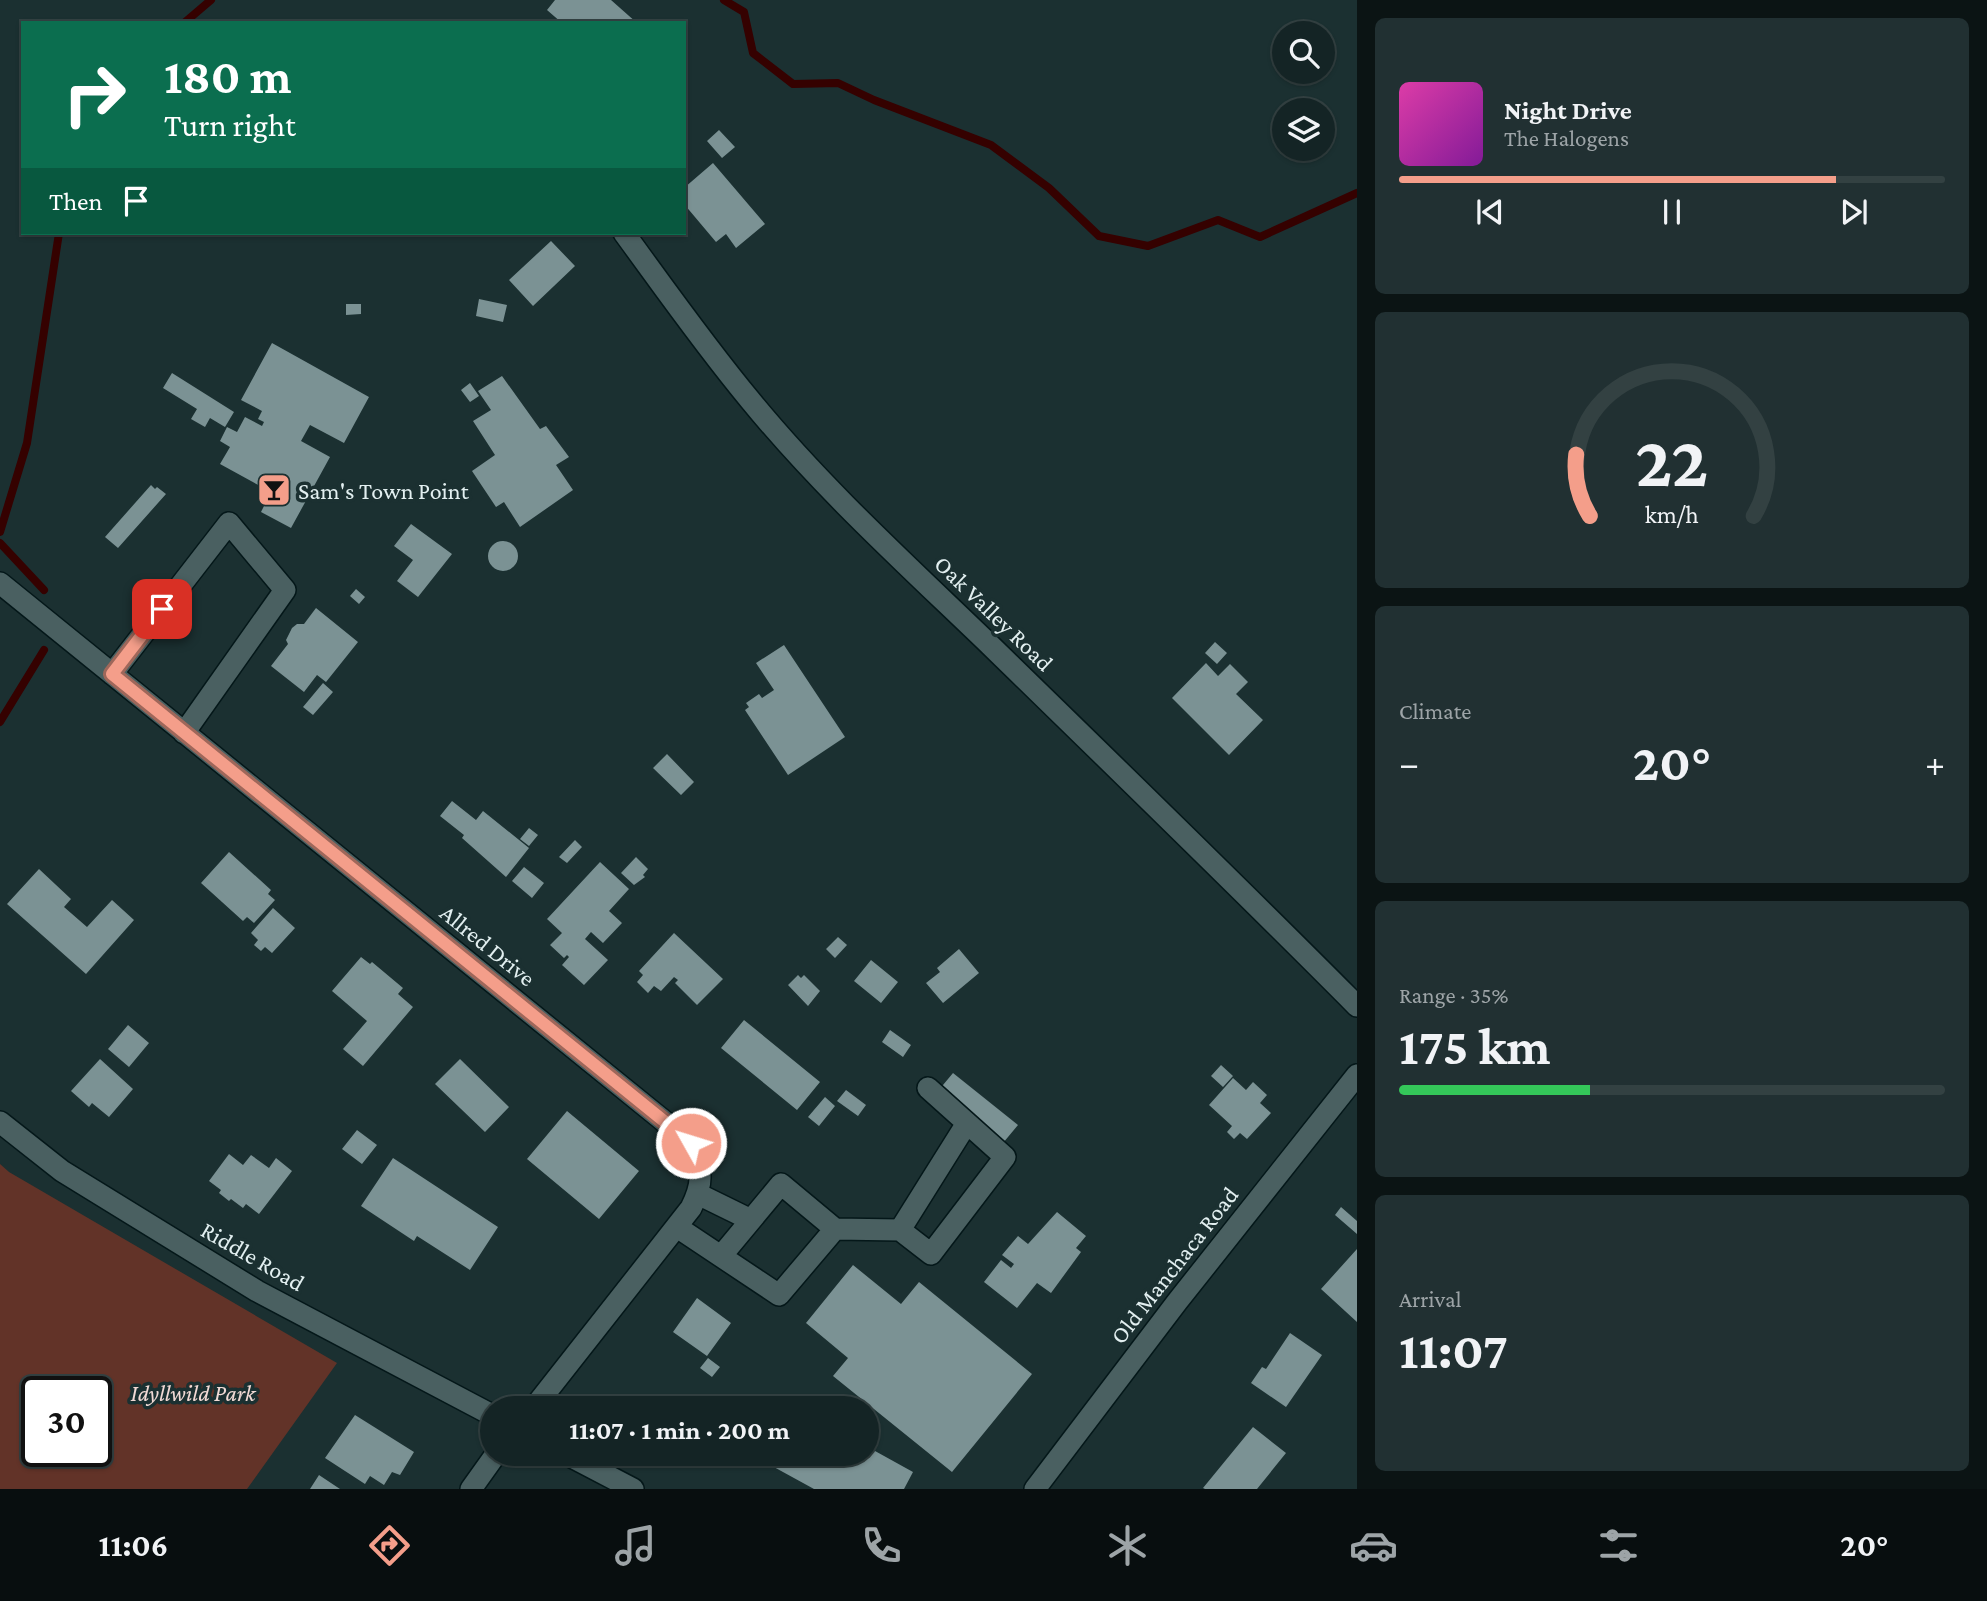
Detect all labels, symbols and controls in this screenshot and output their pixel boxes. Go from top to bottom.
map controls [1272,21,1335,161]
button: search [1272,21,1335,84]
icon: right [49,49,140,140]
text: 180 m [164,49,292,104]
text: Night Drive [1504,96,1632,125]
button: layers [1272,98,1335,161]
text: Turn right [164,107,296,143]
text: The Halogens [1504,125,1629,151]
icon: arrive [117,182,155,220]
text: Then [49,187,103,216]
icon: previous [1471,193,1509,231]
icon: pause [1653,193,1691,231]
icon: next [1835,193,1873,231]
text: 22 [1635,422,1709,503]
bar icon: Sam's Town Point [255,471,293,509]
place label: Sam's Town Point [298,477,470,504]
text: km/h [1645,501,1699,528]
street label: Oak Valley Road [929,550,1059,677]
pin [132,579,192,639]
icon: arrive [143,590,181,628]
text: Climate [1399,698,1471,724]
text: 20° [1633,733,1711,791]
text: − [1399,742,1419,784]
text: + [1925,742,1945,784]
street label: Allred Drive [435,899,541,991]
text: Range · 35% [1399,982,1508,1008]
text: 175 km [1399,1017,1551,1075]
position arrow [654,1106,728,1180]
street label: Old Manchaca Road [1104,1181,1244,1349]
street label: Riddle Road [197,1216,310,1297]
text: Arrival [1399,1286,1462,1312]
text: 11:07 [1399,1321,1508,1379]
speed limit sign: 30 [21,1376,112,1467]
park label: Idyllwild Park [130,1379,257,1406]
text: 11:07 · 1 min · 200 m [569,1416,790,1445]
icon: directions [365,1521,414,1570]
icon: music [611,1521,660,1570]
icon: phone [857,1521,906,1570]
icon: climate [1103,1521,1152,1570]
icon: car [1349,1521,1398,1570]
icon: filters [1594,1521,1643,1570]
text: 11:06 [98,1527,168,1563]
text: 20° [1840,1527,1889,1563]

